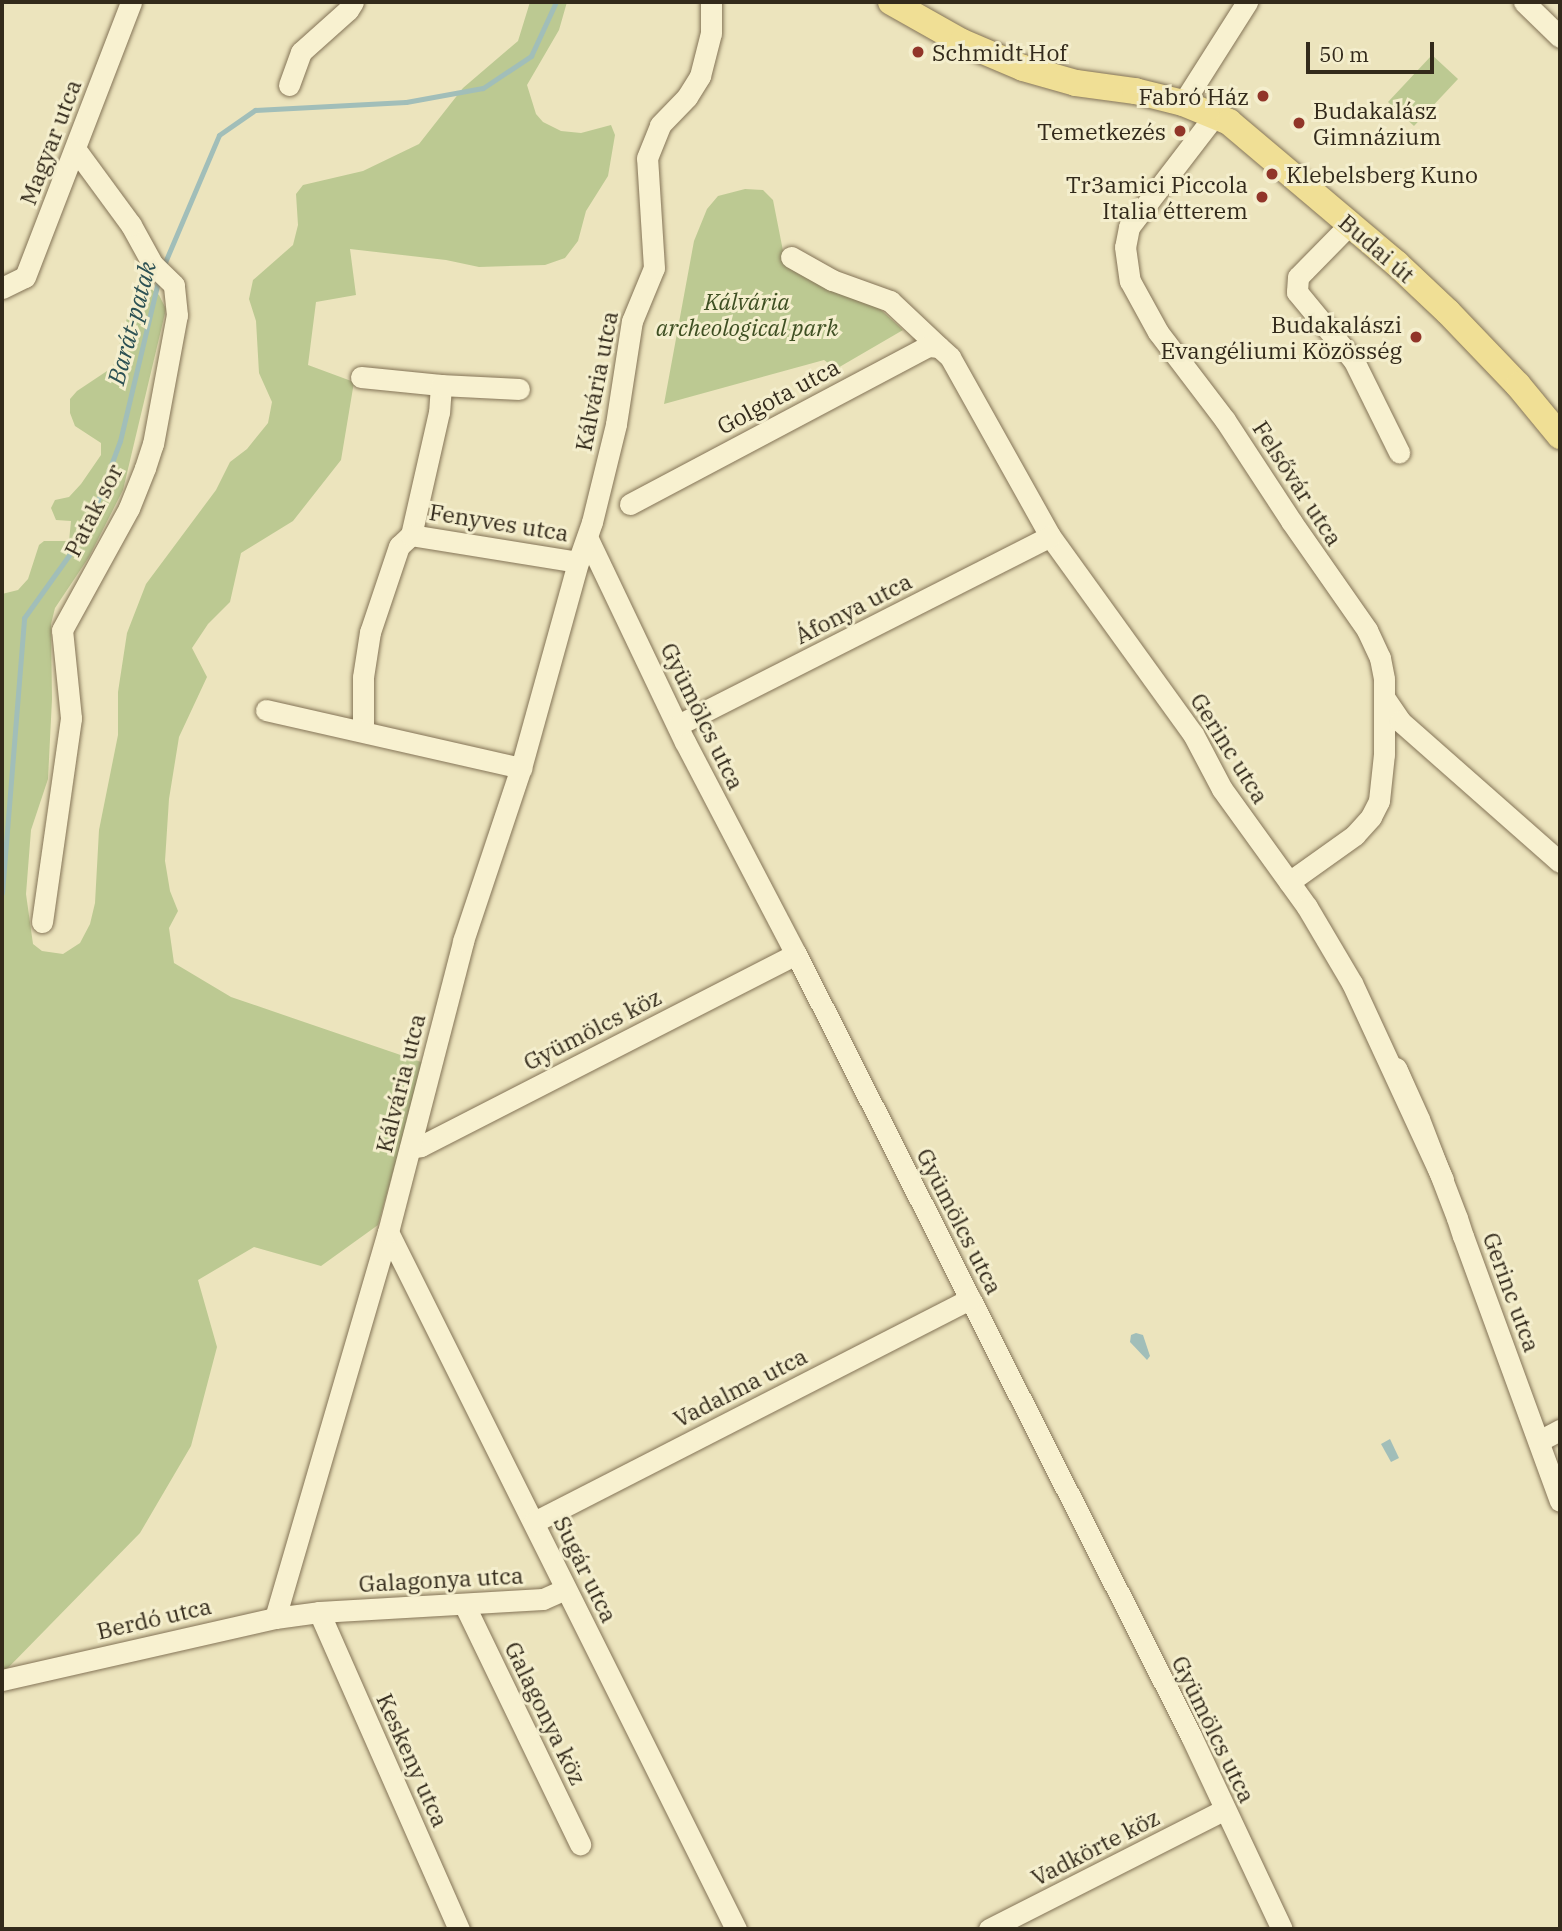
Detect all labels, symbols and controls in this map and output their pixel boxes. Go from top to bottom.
scale bar [1310,28,1438,72]
place label: Schmidt Hof [932,38,1067,66]
text: 50 m [1319,40,1369,68]
marker: Schmidt Hof [910,44,926,60]
street label: Magyar utca [13,75,87,209]
place label: Fabró Ház [1139,82,1249,110]
marker: Fabró Ház [1255,88,1271,104]
place label: Budakalász Gimnázium [1313,96,1441,150]
marker: Budakalász Gimnázium [1291,115,1307,131]
place label: Temetkezés [1037,117,1166,145]
marker: Temetkezés [1172,123,1188,139]
place label: Klebelsberg Kuno [1286,160,1478,188]
marker: Klebelsberg Kuno [1264,166,1280,182]
place label: Tr3amici Piccola Italia étterem [1066,170,1248,224]
marker: Tr3amici Piccola Italia étterem [1254,189,1270,205]
street label: Budai út [1334,208,1420,288]
water label: Barát-patak [102,258,162,388]
park label: Kálvária archeological park [656,287,838,341]
street label: Kálvária utca [569,309,623,453]
place label: Budakalászi Evangéliumi Közösség [1161,310,1402,364]
marker: Budakalászi Evangéliumi Közösség [1408,329,1424,345]
street label: Golgota utca [712,352,844,440]
street label: Felsővár utca [1247,415,1349,551]
street label: Patak sor [58,459,128,561]
street label: Fenyves utca [427,497,571,547]
street label: Áfonya utca [790,567,916,649]
street label: Gyümölcs utca [656,638,750,794]
street label: Gerinc utca [1185,688,1275,808]
street label: Gyümölcs köz [519,982,665,1076]
street label: Kálvária utca [369,1011,431,1155]
street label: Gyümölcs utca [911,1143,1009,1299]
street label: Gerinc utca [1478,1229,1546,1355]
street label: Vadalma utca [669,1341,811,1433]
street label: Sugár utca [548,1511,624,1627]
street label: Galagonya utca [358,1561,524,1597]
street label: Berdó utca [94,1591,214,1645]
street label: Galagonya köz [499,1637,593,1789]
street label: Gyümölcs utca [1167,1651,1261,1807]
street label: Keskeny utca [371,1689,455,1831]
street label: Vadkörte köz [1026,1803,1164,1891]

